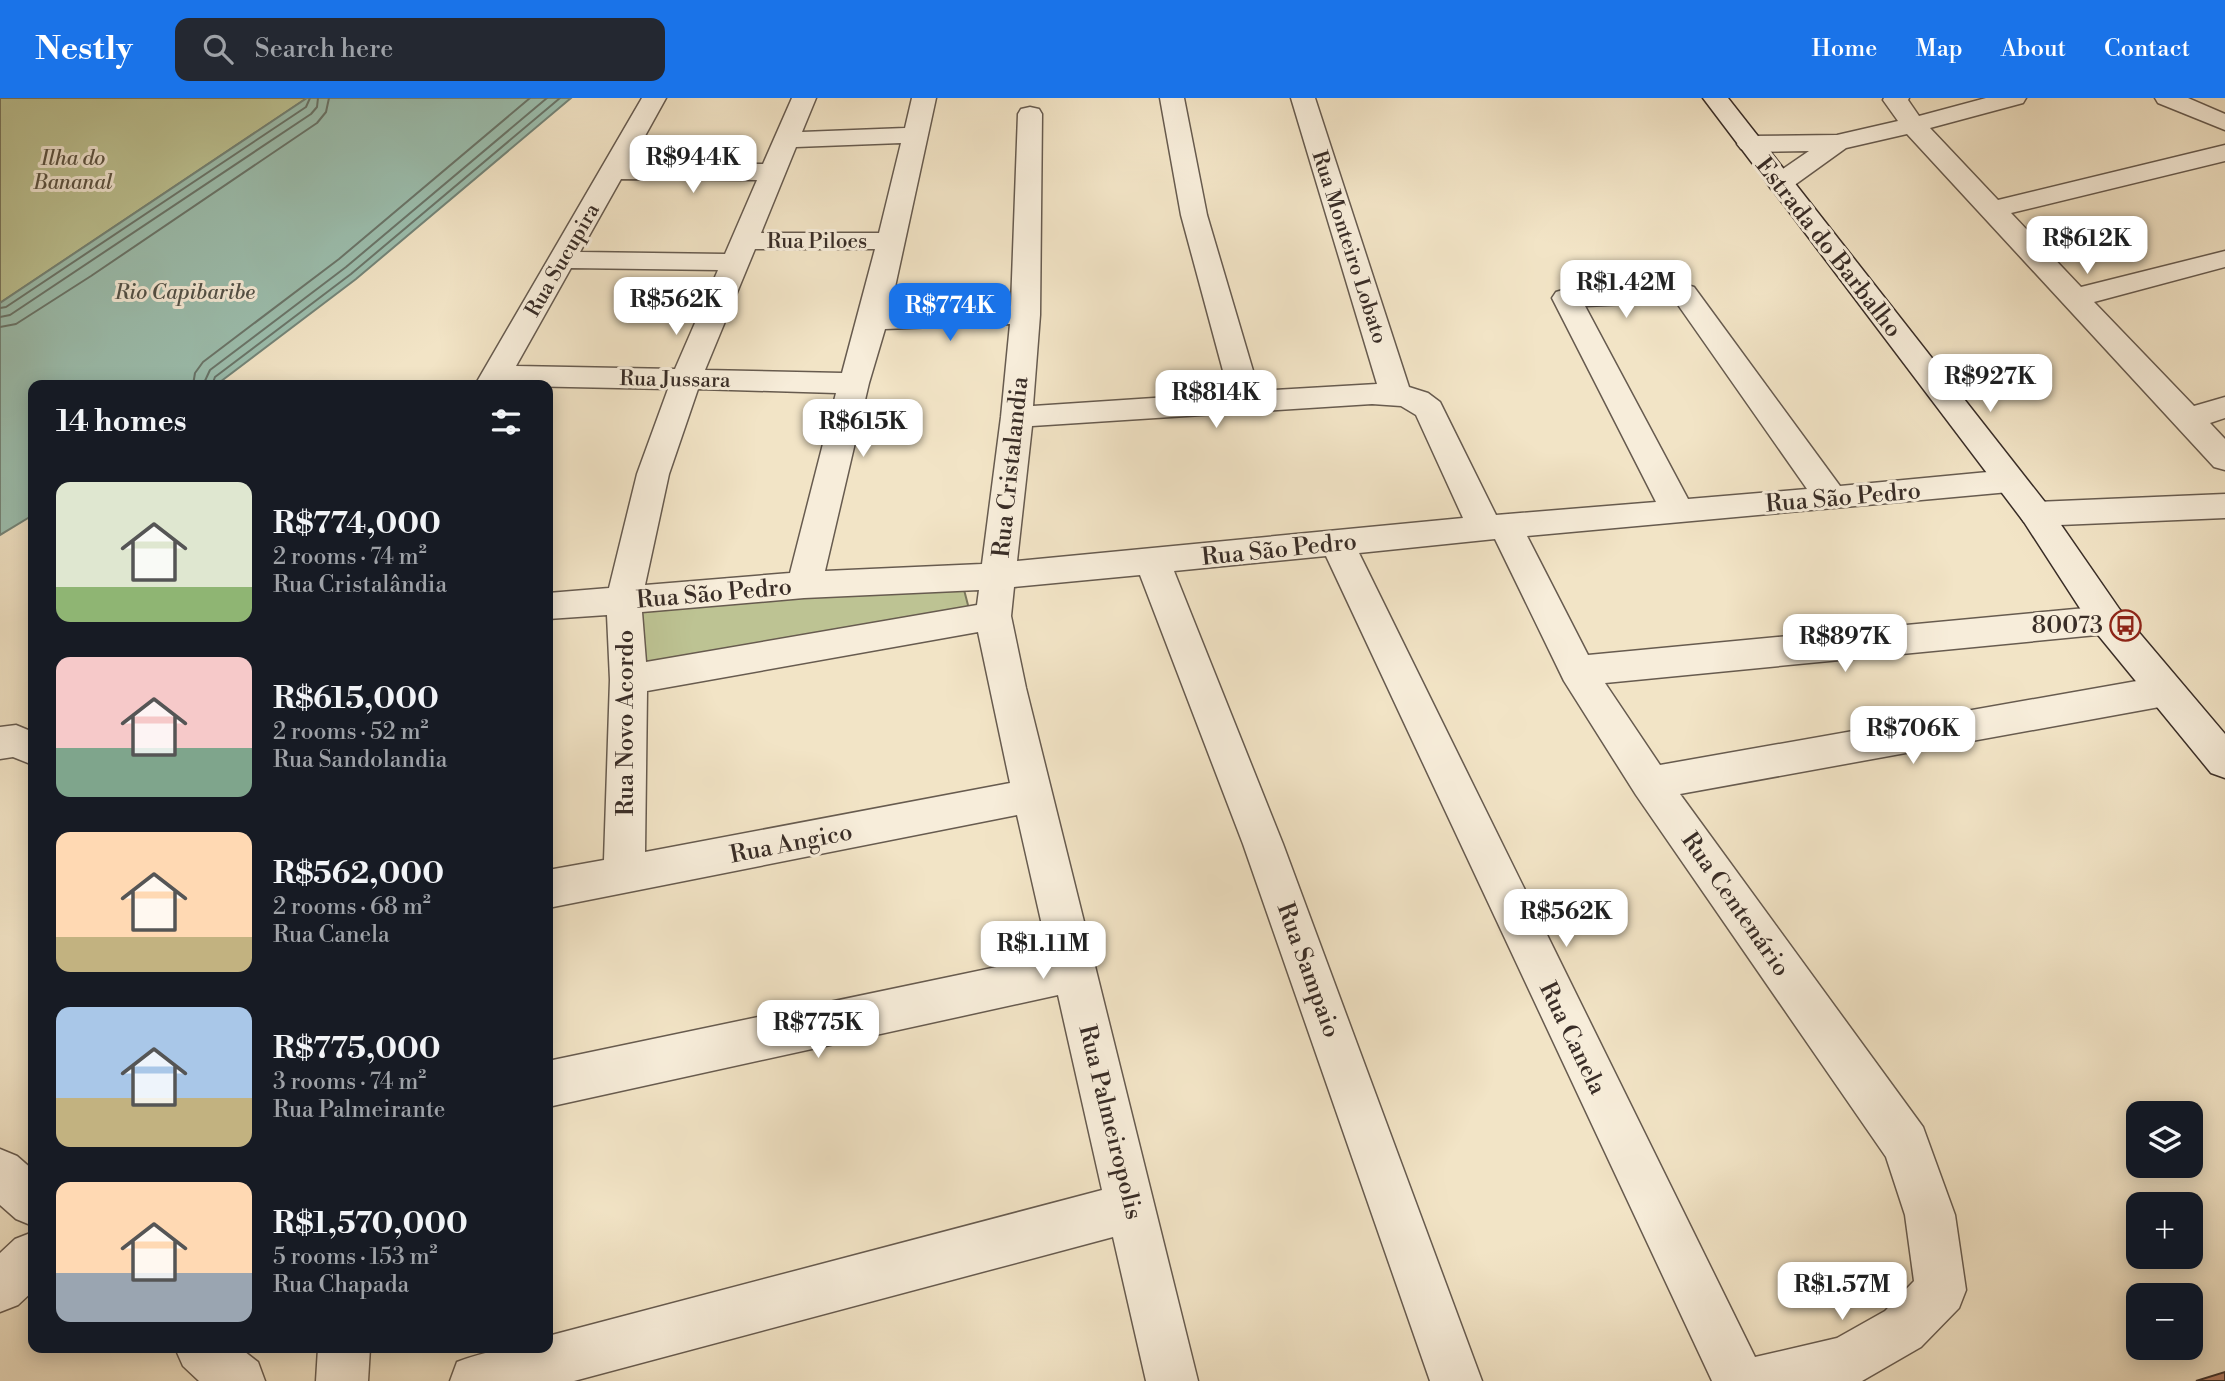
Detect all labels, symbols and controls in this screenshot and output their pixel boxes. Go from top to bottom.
search box [175,18,665,81]
text: Nestly [35,29,133,70]
icon: search [199,30,237,68]
text: Search here [255,33,393,65]
text: Home [1812,34,1877,64]
text: Map [1915,34,1963,64]
text: About [2001,34,2066,64]
text: Contact [2104,34,2190,64]
pin: R$944K [636,136,750,195]
text: R$944K [646,144,740,172]
park label: Ilha do Bananal [32,146,113,196]
street label: Rua Monteiro Lobato [1306,148,1393,347]
street label: Estrada do Barbalho [1748,151,1908,344]
street label: Rua Sucupira [520,199,606,322]
pin: R$612K [2030,216,2144,276]
text: R$612K [2042,225,2132,253]
street label: Rua Piloes [767,229,867,255]
pin: R$1.42M [1561,260,1691,320]
text: R$1.42M [1576,269,1676,297]
pin: R$562K [619,278,733,337]
water label: Rio Capibaribe [114,280,255,306]
pin: R$774K [893,284,1007,343]
text: R$562K [630,286,722,314]
text: R$774K [905,292,995,320]
pin: R$927K [1933,354,2047,414]
text: R$927K [1944,363,2036,391]
street label: Rua Jussara [619,366,731,394]
pin: R$814K [1159,370,1273,430]
street label: Rua Cristalandia [987,374,1035,559]
text: R$814K [1171,379,1261,407]
pin: R$615K [806,400,920,459]
text: 14 homes [56,403,187,441]
icon: filters [487,403,525,441]
text: R$615K [819,408,907,436]
street label: Rua São Pedro [1764,476,1922,520]
text: R$774,000 [273,505,441,543]
icon: home [112,510,196,594]
street label: Rua São Pedro [1200,527,1358,573]
text: 2 rooms · 74 m² [273,543,427,571]
text: Rua Cristalândia [273,571,447,599]
street label: Rua São Pedro [635,572,793,616]
bus stop icon: 80073 [2109,608,2143,642]
place label: 80073 [2032,611,2103,641]
pin: R$897K [1788,614,1902,674]
text: R$897K [1799,623,1891,651]
street label: Rua Novo Acordo [611,630,641,816]
text: R$615,000 [273,680,439,718]
icon: home [112,685,196,769]
pin: R$706K [1856,706,1970,766]
text: R$706K [1866,715,1960,743]
text: 2 rooms · 52 m² [273,718,429,746]
text: Rua Sandolandia [273,746,447,774]
street label: Rua Angico [727,817,855,871]
street label: Rua Centenário [1674,827,1796,983]
text: R$562,000 [273,855,444,893]
icon: home [112,860,196,944]
pin: R$562K [1509,890,1623,949]
text: 2 rooms · 68 m² [273,893,431,921]
text: R$562K [1520,898,1612,926]
street label: Rua Sampaio [1270,899,1346,1042]
text: Rua Canela [273,921,390,949]
pin: R$1.11M [978,922,1108,981]
text: R$1.11M [997,930,1089,958]
street label: Rua Canela [1532,977,1613,1100]
pin: R$775K [761,1000,875,1060]
text: R$775K [773,1009,863,1037]
street label: Rua Palmeiropolis [1071,1022,1149,1223]
text: R$775,000 [273,1030,441,1068]
icon: home [112,1035,196,1119]
text: 3 rooms · 74 m² [273,1068,426,1096]
text: Rua Palmeirante [273,1096,445,1124]
map controls [2126,1101,2203,1360]
button: layers [2126,1101,2203,1178]
button: + [2126,1192,2203,1269]
text: R$1,570,000 [273,1205,468,1243]
icon: home [112,1210,196,1294]
text: 5 rooms · 153 m² [273,1243,438,1271]
pin: R$1.57M [1777,1262,1907,1322]
text: Rua Chapada [273,1271,409,1299]
text: R$1.57M [1794,1271,1890,1299]
button: − [2126,1283,2203,1360]

